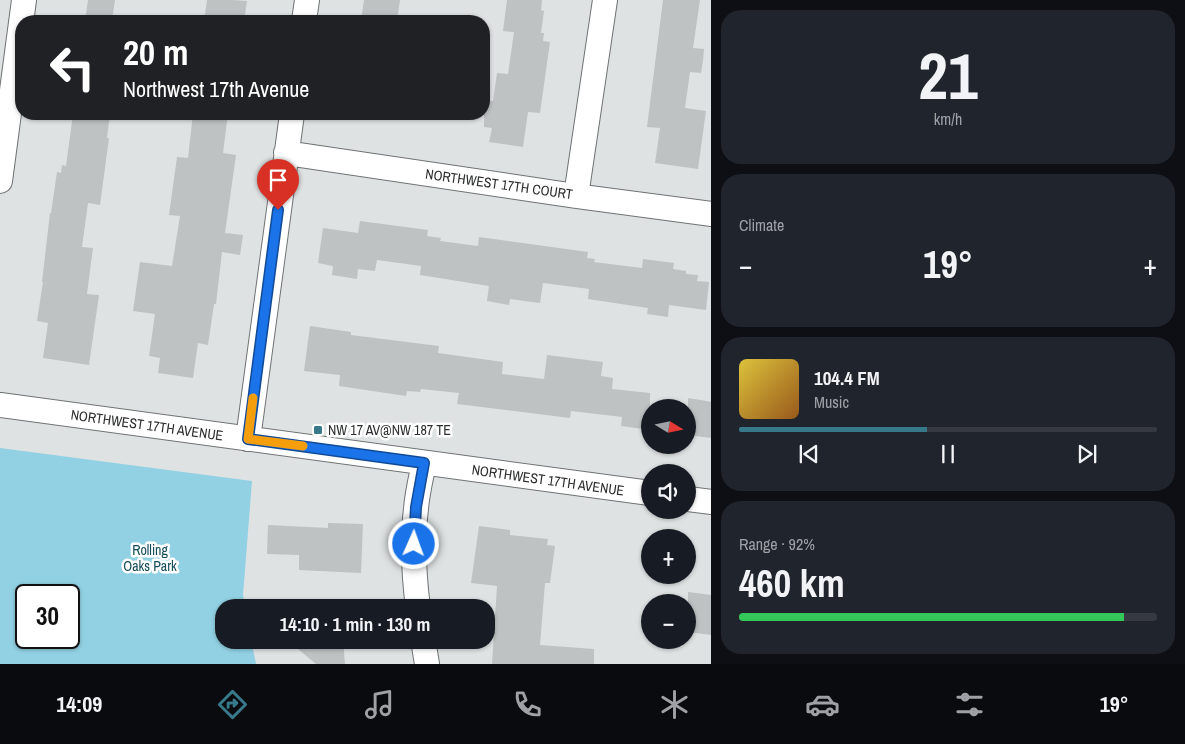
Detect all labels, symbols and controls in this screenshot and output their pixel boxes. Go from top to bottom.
text: 20 m [123,29,188,76]
text: 21 [918,32,978,119]
icon: left [40,35,105,100]
text: Northwest 17th Avenue [123,74,309,104]
text: km/h [934,108,962,130]
pin [257,159,299,210]
street label: NORTHWEST 17TH COURT [424,165,574,203]
icon: arrive [264,166,292,194]
text: Climate [739,214,784,236]
text: 19° [923,239,973,290]
text: − [739,246,752,284]
text: + [1144,246,1157,284]
text: 104.4 FM [814,365,880,391]
text: Music [814,391,849,413]
north arrow [641,399,696,454]
map controls [641,399,696,649]
street label: NORTHWEST 17TH AVENUE [70,405,224,445]
place label: NW 17 AV@NW 187 TE [328,421,451,439]
marker: NW 17 AV@NW 187 TE [312,424,324,436]
icon: previous [795,440,823,468]
icon: pause [934,440,962,468]
icon: next [1073,440,1101,468]
street label: NORTHWEST 17TH AVENUE [471,460,625,500]
button: sound [641,464,696,519]
position arrow [387,517,439,569]
button: + [641,529,696,584]
text: Range · 92% [739,533,815,555]
park label: Rolling Oaks Park [123,541,177,575]
text: 460 km [739,558,845,609]
speed limit sign: 30 [15,584,80,649]
button: − [641,594,696,649]
text: 14:10 · 1 min · 130 m [280,611,430,637]
icon: directions [215,687,250,722]
icon: music [362,687,397,722]
icon: phone [510,687,545,722]
icon: climate [657,687,692,722]
icon: car [805,687,840,722]
icon: filters [952,687,987,722]
text: 14:09 [56,689,102,719]
text: 19° [1100,689,1129,719]

